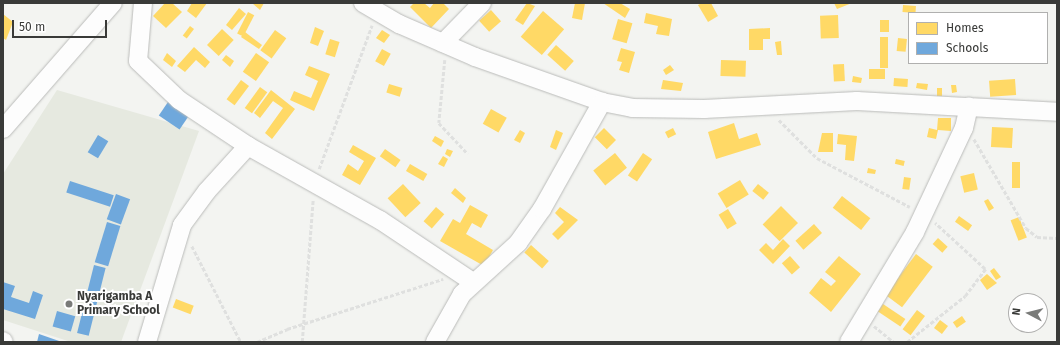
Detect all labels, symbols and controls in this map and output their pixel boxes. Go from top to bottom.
scale bar [14,12,109,38]
legend [908,12,1048,64]
text: 50 m [19,20,45,34]
text: Homes [946,21,984,35]
text: Schools [946,41,988,55]
place label: Nyarigamba A Primary School [77,290,160,318]
north arrow [1008,293,1048,333]
marker: Nyarigamba A Primary School [64,299,74,309]
text: N [1010,307,1023,316]

